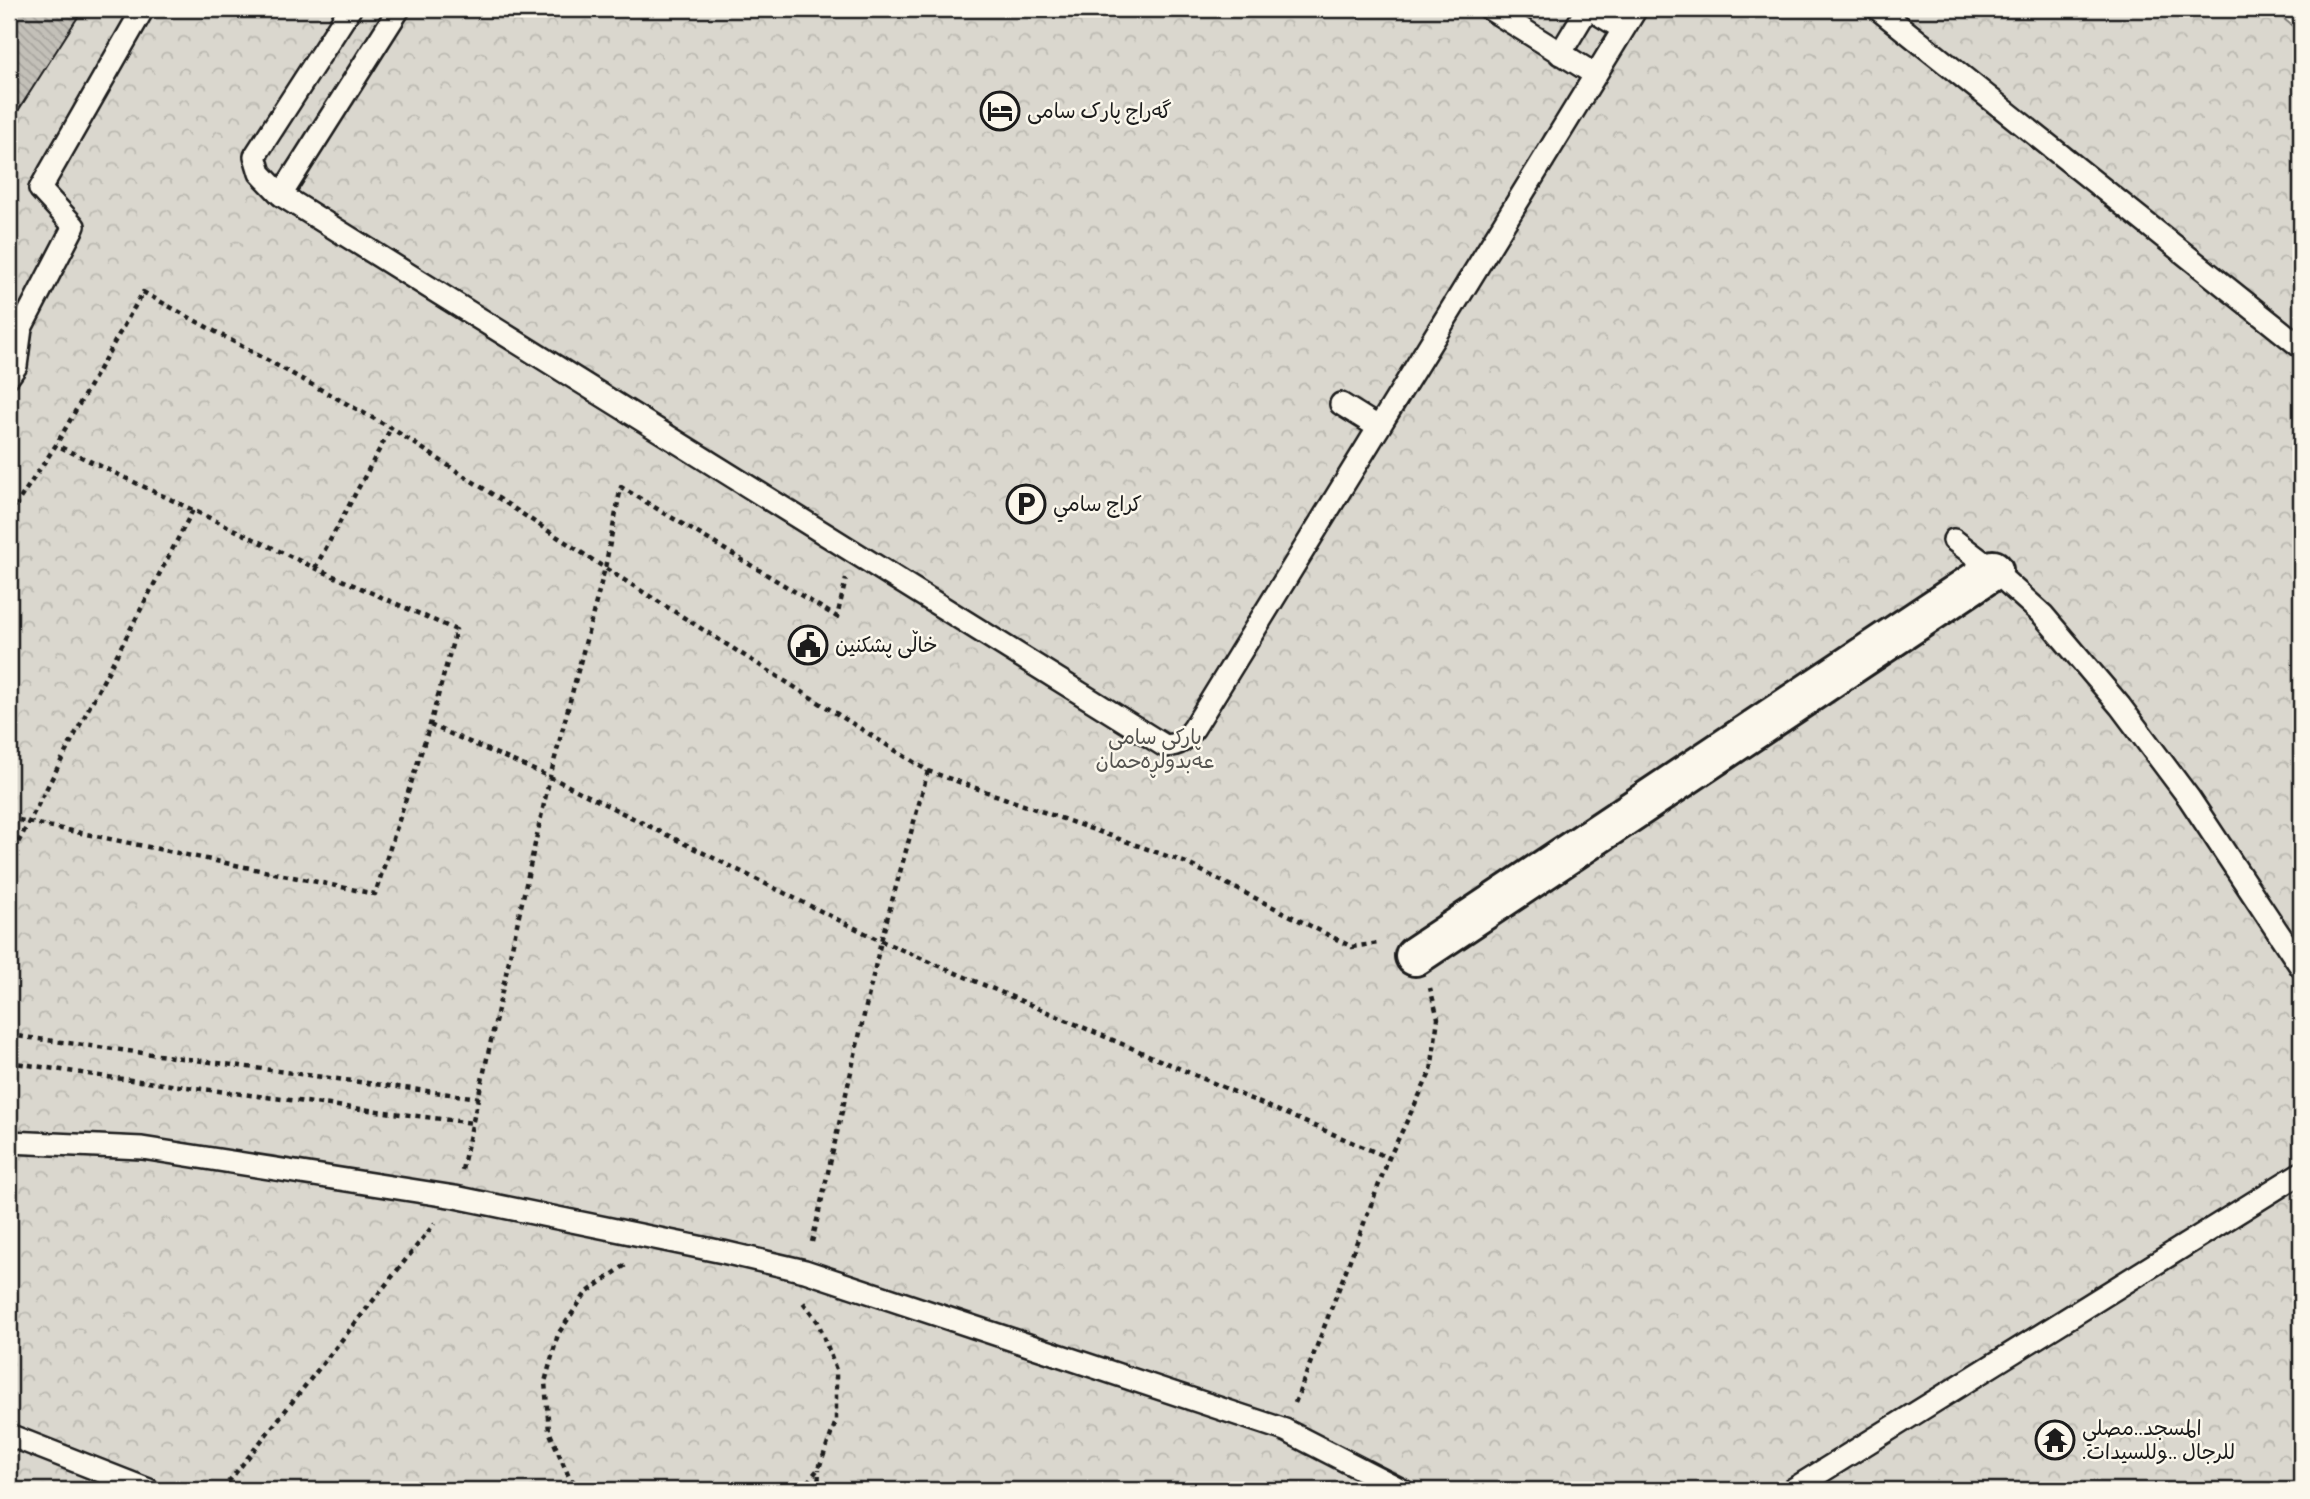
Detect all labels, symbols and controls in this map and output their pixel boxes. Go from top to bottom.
hotel icon: گەراج پارک سامی [979,90,1021,132]
place label: گەراج پارک سامی [1027,98,1172,125]
parking icon: کراج سامي [1005,483,1047,525]
place label: کراج سامي [1053,491,1142,523]
public building icon: خاڵی پشکنین [787,624,829,666]
place label: خاڵی پشکنین [835,630,938,659]
park label: پارکی سامی عەبدولڕەحمان [1096,724,1214,778]
place label: المسجد..مصلي .للرجال ..وللسيدات [2082,1415,2235,1466]
temple icon: المسجد..مصلي .للرجال ..وللسيدات [2034,1419,2076,1461]

